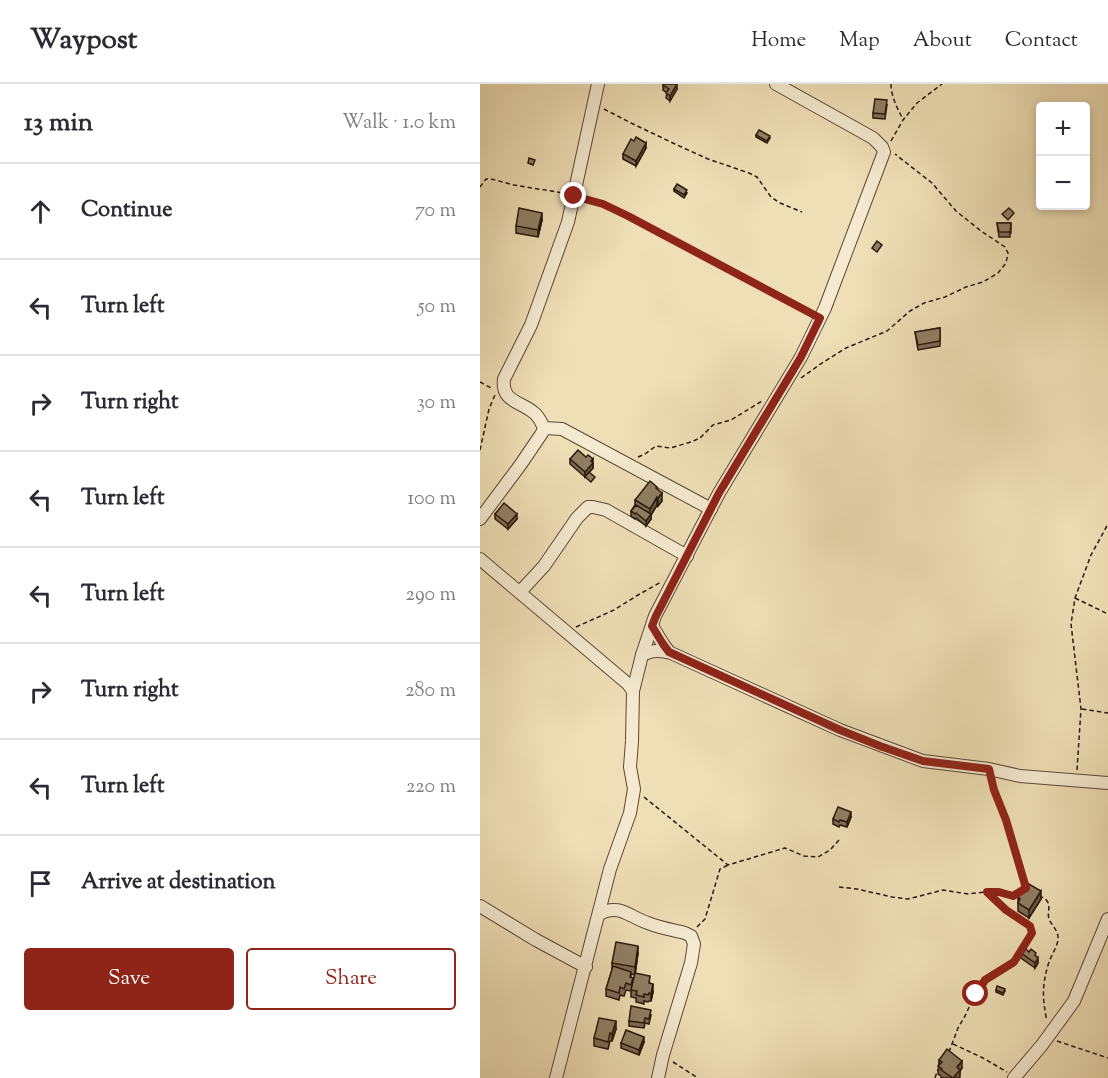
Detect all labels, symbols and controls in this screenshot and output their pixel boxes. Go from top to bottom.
text: Waypost [30,21,137,61]
text: Home [751,26,806,56]
text: Map [839,26,880,56]
text: About [913,26,972,56]
text: Contact [1005,26,1078,56]
map controls [1036,102,1090,210]
button: + [1036,102,1090,156]
text: 13 min [24,105,93,142]
text: Walk · 1.0 km [342,109,456,138]
button: − [1036,156,1090,210]
route end [560,182,586,208]
icon: ahead [24,195,57,228]
text: Continue [81,195,172,227]
text: 70 m [415,197,456,226]
icon: left [24,291,57,324]
text: Turn left [81,291,164,323]
text: 50 m [418,293,456,322]
icon: right [24,387,57,420]
text: Turn right [81,387,178,419]
text: 30 m [417,389,456,418]
icon: left [24,483,57,516]
text: Turn left [81,483,164,515]
text: 100 m [407,485,456,514]
icon: left [24,579,57,612]
text: Turn left [81,579,164,611]
text: 290 m [406,581,456,610]
icon: right [24,675,57,708]
text: Turn right [81,675,178,707]
text: 280 m [405,677,456,706]
icon: left [24,771,57,804]
text: Turn left [81,771,164,803]
text: 220 m [406,773,456,802]
icon: arrive [24,867,57,900]
text: Arrive at destination [81,867,276,899]
button: Save [24,948,234,1010]
button: Share [246,948,456,1010]
route start [962,980,988,1006]

